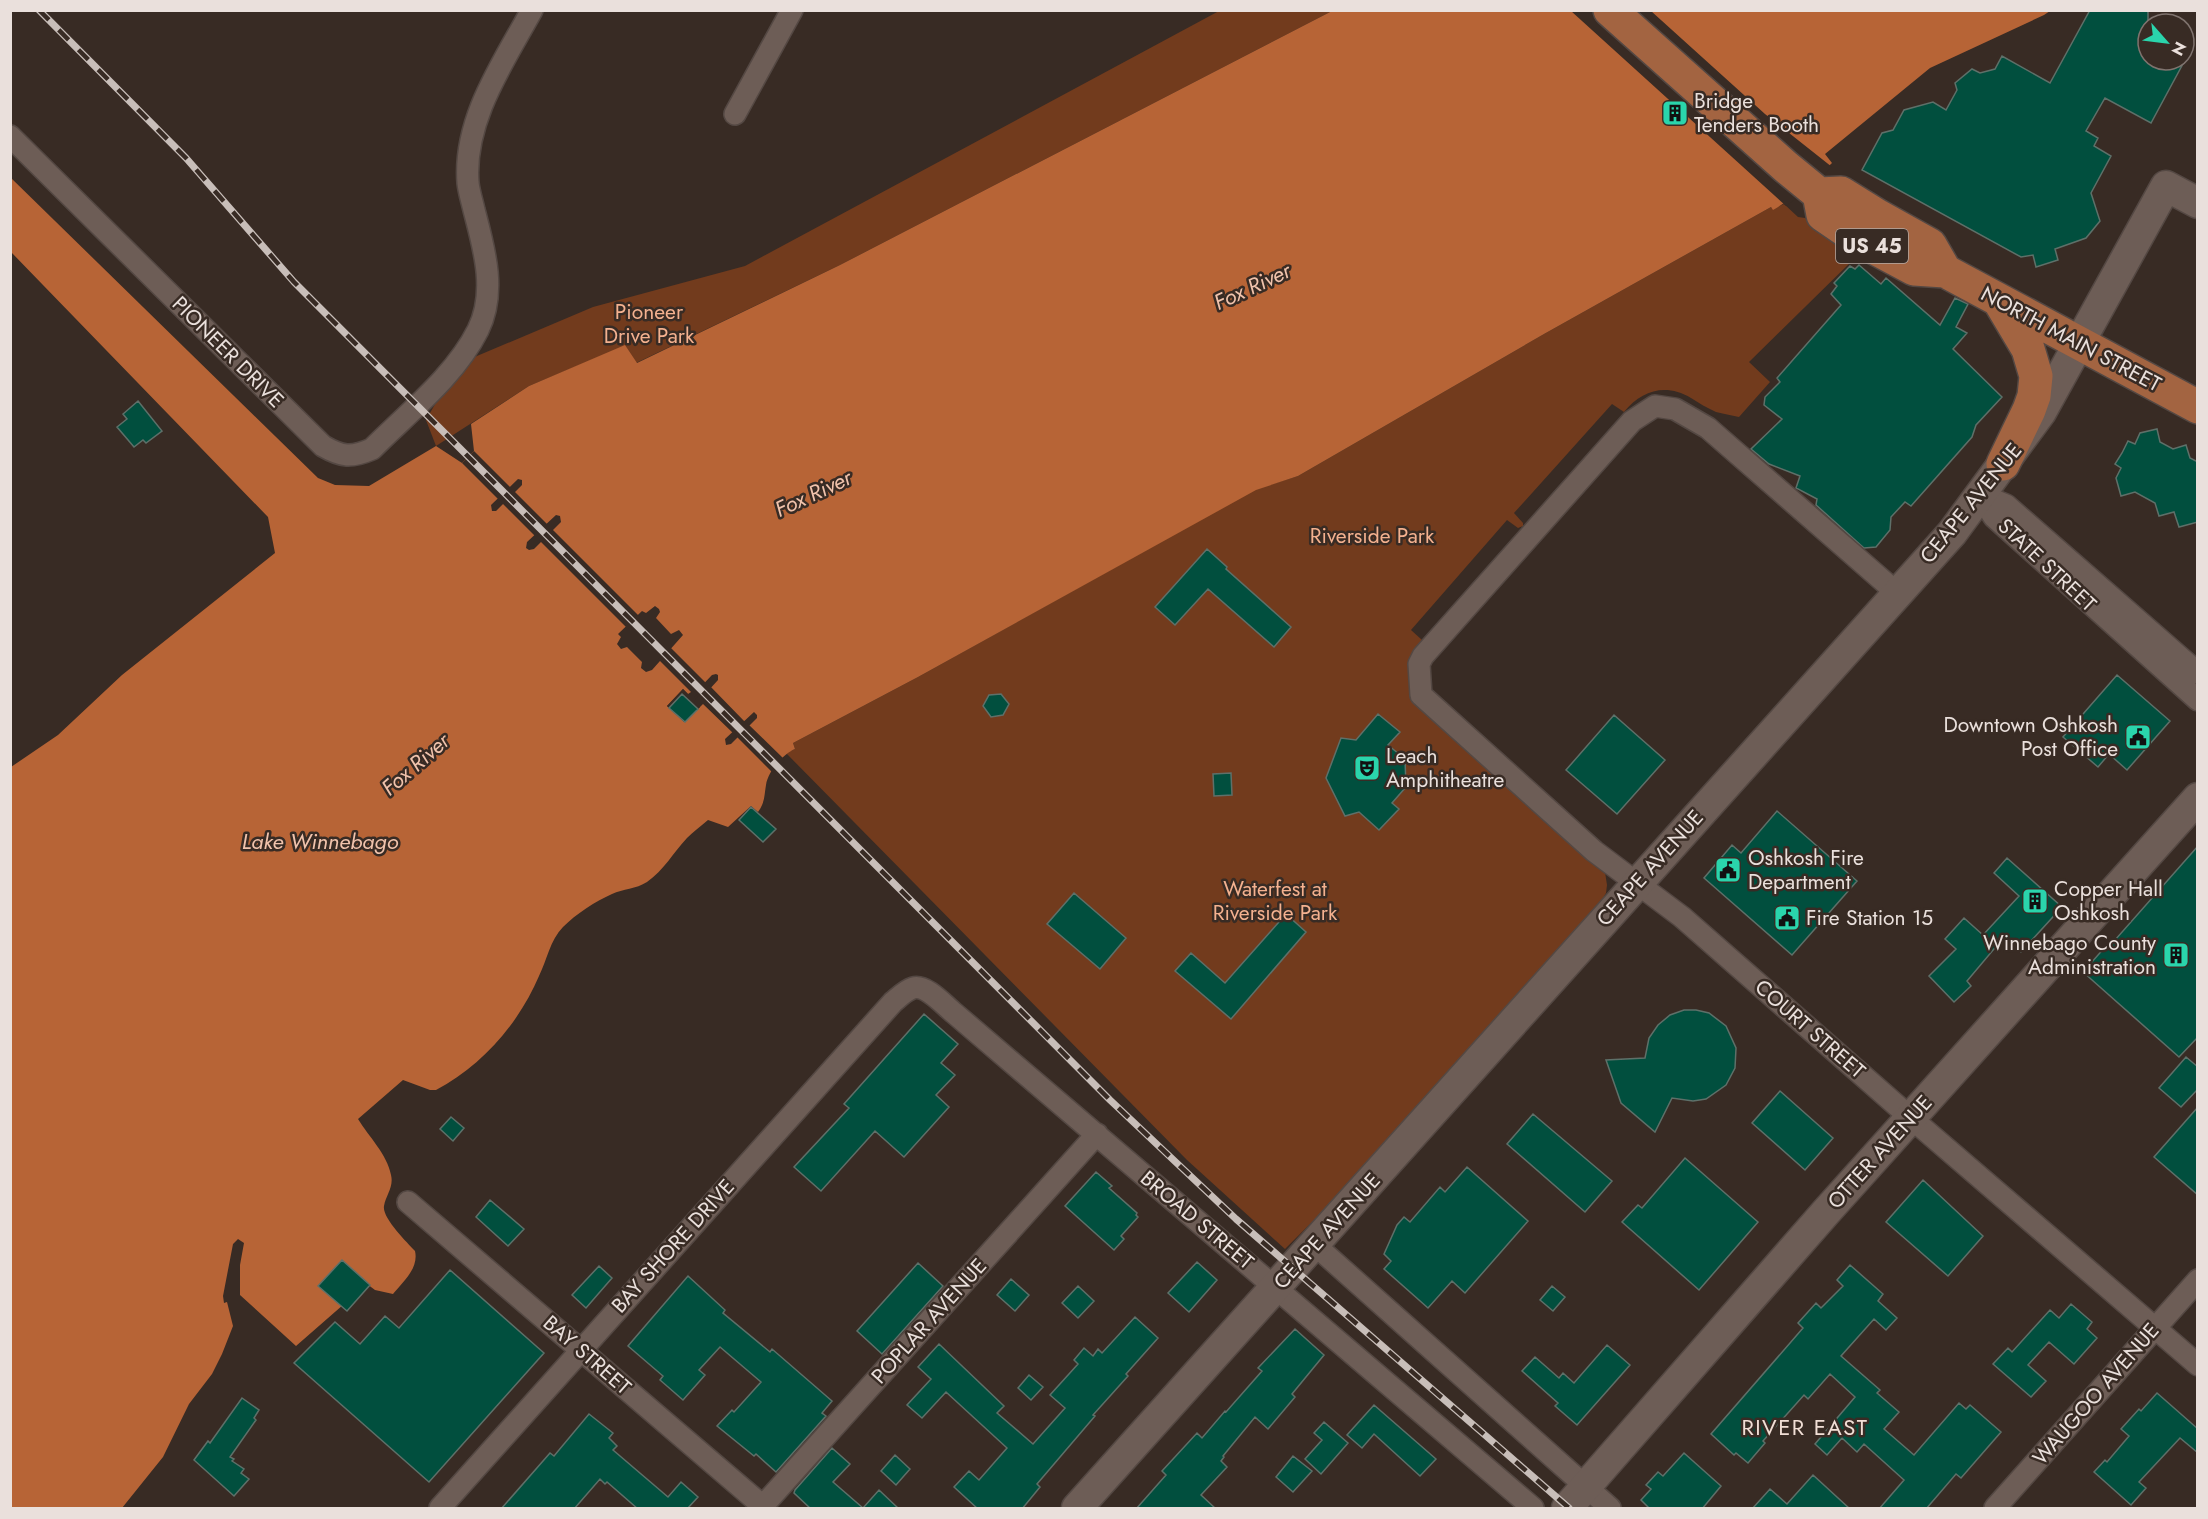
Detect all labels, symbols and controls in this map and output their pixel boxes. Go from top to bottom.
north arrow [2136,12,2196,72]
text: N [2166,38,2192,60]
place label: Bridge Tenders Booth [1694,86,1819,140]
building icon: Bridge Tenders Booth [1660,98,1690,128]
road number: US 45 [1836,229,1908,263]
water label: Fox River [1208,254,1297,318]
street label: NORTH MAIN STREET [1976,279,2167,399]
street label: PIONEER DRIVE [165,289,291,415]
park label: Pioneer Drive Park [604,297,695,351]
street label: CEAPE AVENUE [1913,436,2029,570]
water label: Fox River [769,461,858,525]
street label: STATE STREET [1991,511,2103,619]
park label: Riverside Park [1310,521,1435,551]
place label: Downtown Oshkosh Post Office [1944,710,2118,764]
public building icon: Downtown Oshkosh Post Office [2123,722,2153,752]
water label: Fox River [374,724,458,803]
place label: Leach Amphitheatre [1386,741,1505,795]
theatre icon: Leach Amphitheatre [1352,753,1382,783]
street label: CEAPE AVENUE [1590,803,1710,933]
water label: Lake Winnebago [242,825,399,857]
place label: Oshkosh Fire Department [1748,843,1864,897]
public building icon: Oshkosh Fire Department [1713,855,1743,885]
park label: Waterfest at Riverside Park [1213,874,1338,928]
place label: Copper Hall Oshkosh [2054,874,2163,928]
building icon: Copper Hall Oshkosh [2020,886,2050,916]
public building icon: Fire Station 15 [1772,903,1802,933]
place label: Fire Station 15 [1806,903,1933,933]
place label: Winnebago County Administration [1983,928,2157,982]
building icon: Winnebago County Administration [2161,940,2191,970]
street label: COURT STREET [1748,972,1872,1086]
street label: OTTER AVENUE [1821,1089,1939,1215]
street label: BROAD STREET [1134,1164,1260,1277]
street label: CEAPE AVENUE [1267,1166,1387,1296]
street label: BAY SHORE DRIVE [605,1172,741,1320]
street label: POPLAR AVENUE [864,1252,994,1390]
street label: BAY STREET [536,1308,638,1402]
street label: WAUGOO AVENUE [2026,1316,2166,1472]
district label: RIVER EAST [1741,1411,1869,1443]

